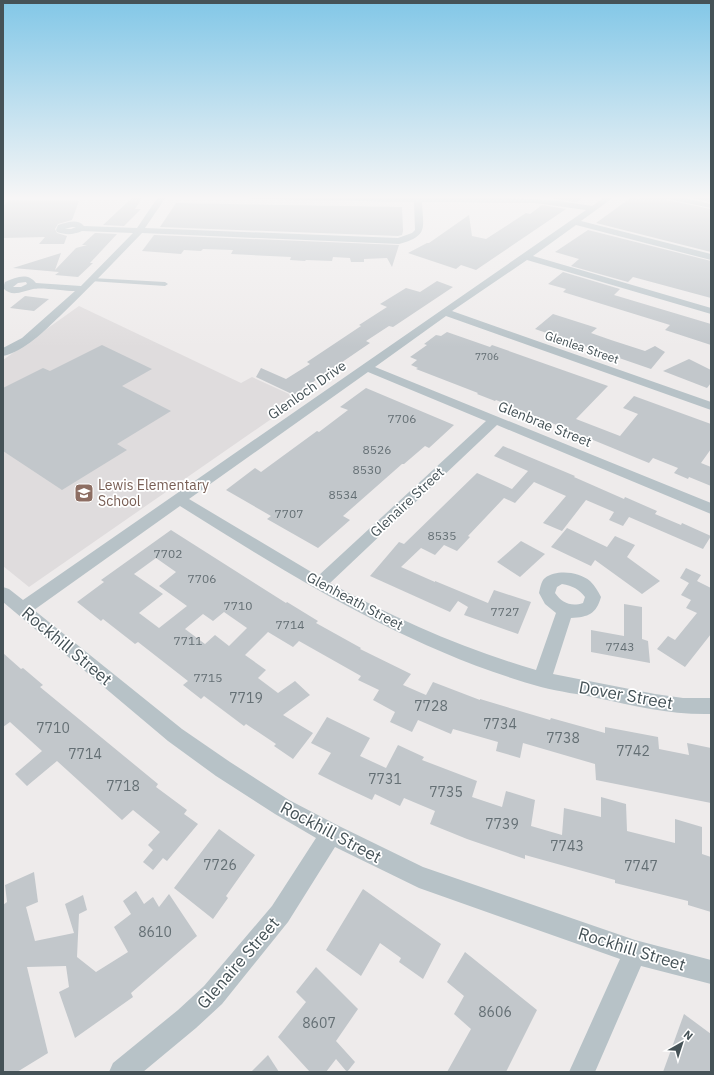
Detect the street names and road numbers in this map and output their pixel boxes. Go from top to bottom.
street label: Glenlea Street [543,327,621,367]
street label: Glenloch Drive [264,356,350,424]
street label: Glenbrae Street [496,397,594,451]
street label: Glenaire Street [366,463,448,541]
street label: Glenheath Street [304,568,406,634]
street label: Rockhill Street [17,602,117,690]
street label: Dover Street [577,676,675,714]
street label: Rockhill Street [277,796,385,868]
street label: Glenaire Street [192,912,284,1014]
street label: Rockhill Street [576,922,688,976]

